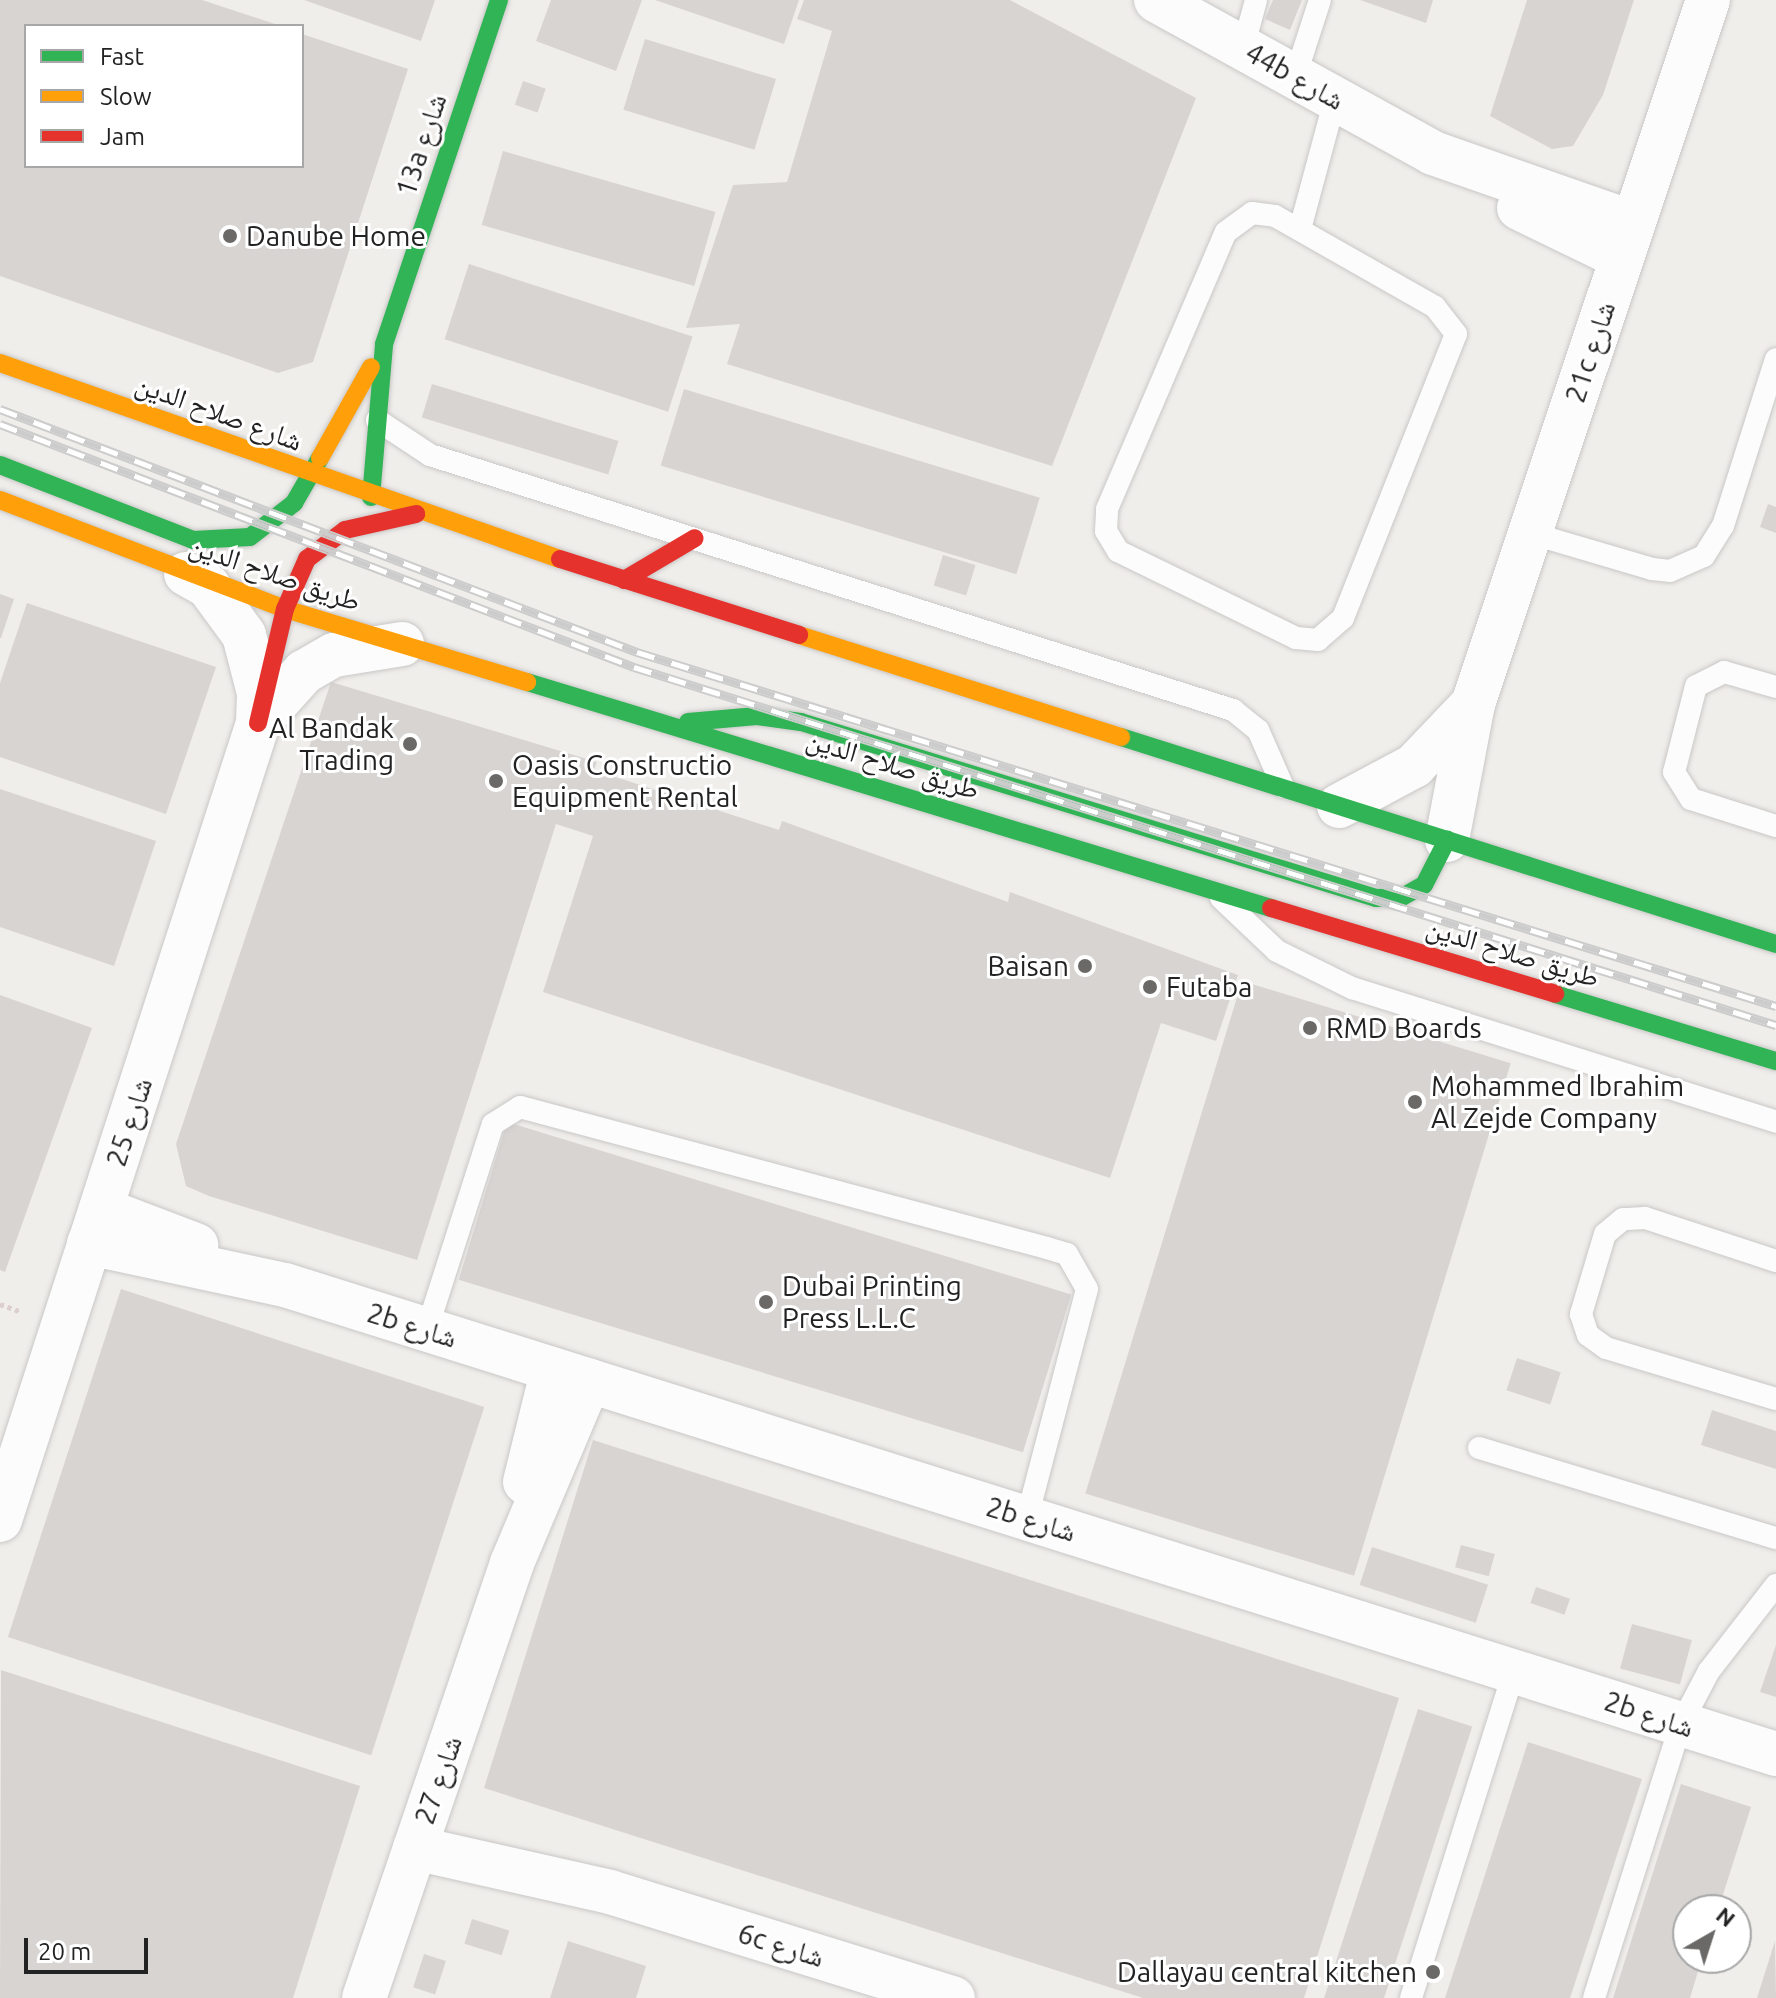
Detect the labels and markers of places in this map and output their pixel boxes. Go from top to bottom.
place label: Danube Home [246,219,426,253]
marker: Danube Home [221,227,239,245]
place label: Al Bandak Trading [269,711,394,777]
marker: Al Bandak Trading [401,735,419,753]
place label: Oasis Constructio Equipment Rental [512,748,738,814]
marker: Oasis Constructio Equipment Rental [487,772,505,790]
place label: Baisan [987,949,1069,983]
marker: Baisan [1076,957,1094,975]
place label: Futaba [1166,970,1252,1004]
marker: Futaba [1141,978,1159,996]
place label: RMD Boards [1326,1011,1482,1045]
marker: RMD Boards [1301,1019,1319,1037]
place label: Mohammed Ibrahim Al Zejde Company [1431,1069,1684,1135]
marker: Mohammed Ibrahim Al Zejde Company [1406,1093,1424,1111]
place label: Dubai Printing Press L.L.C [782,1269,962,1335]
marker: Dubai Printing Press L.L.C [757,1293,775,1311]
place label: Dallayau central kitchen [1117,1955,1417,1989]
marker: Dallayau central kitchen [1424,1963,1442,1981]

